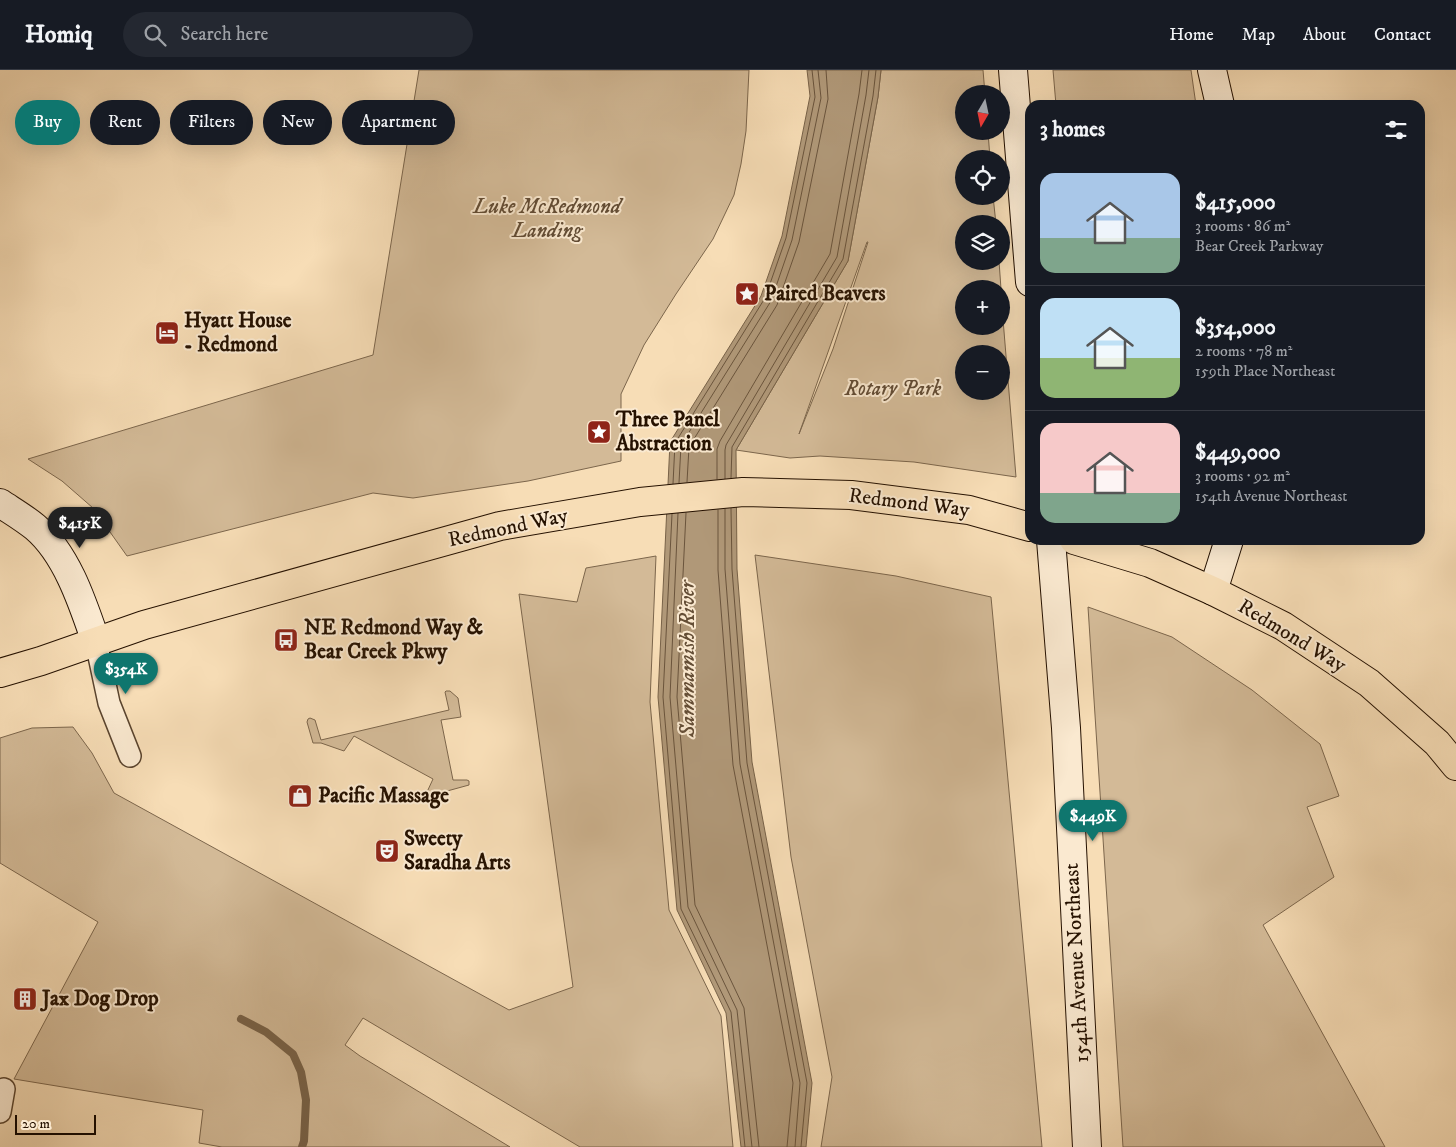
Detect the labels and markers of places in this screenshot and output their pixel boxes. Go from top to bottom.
place icon: Paired Beavers [734,281,760,307]
place label: Paired Beavers [764,281,886,307]
place label: Hyatt House - Redmond [184,308,292,358]
hotel icon: Hyatt House - Redmond [154,320,180,346]
place label: Three Panel Abstraction [615,407,720,457]
place icon: Three Panel Abstraction [586,419,612,445]
pin: $415K [45,506,115,549]
place label: NE Redmond Way & Bear Creek Pkwy [304,615,483,665]
bus stop icon: NE Redmond Way & Bear Creek Pkwy [273,627,299,653]
pin: $354K [91,652,161,695]
shop icon: Pacific Massage [287,783,313,809]
place label: Pacific Massage [318,783,449,809]
pin: $449K [1058,800,1128,842]
place label: Sweety Saradha Arts [404,826,511,876]
theatre icon: Sweety Saradha Arts [374,838,400,864]
building icon: Jax Dog Drop [12,986,38,1012]
place label: Jax Dog Drop [40,986,159,1012]

